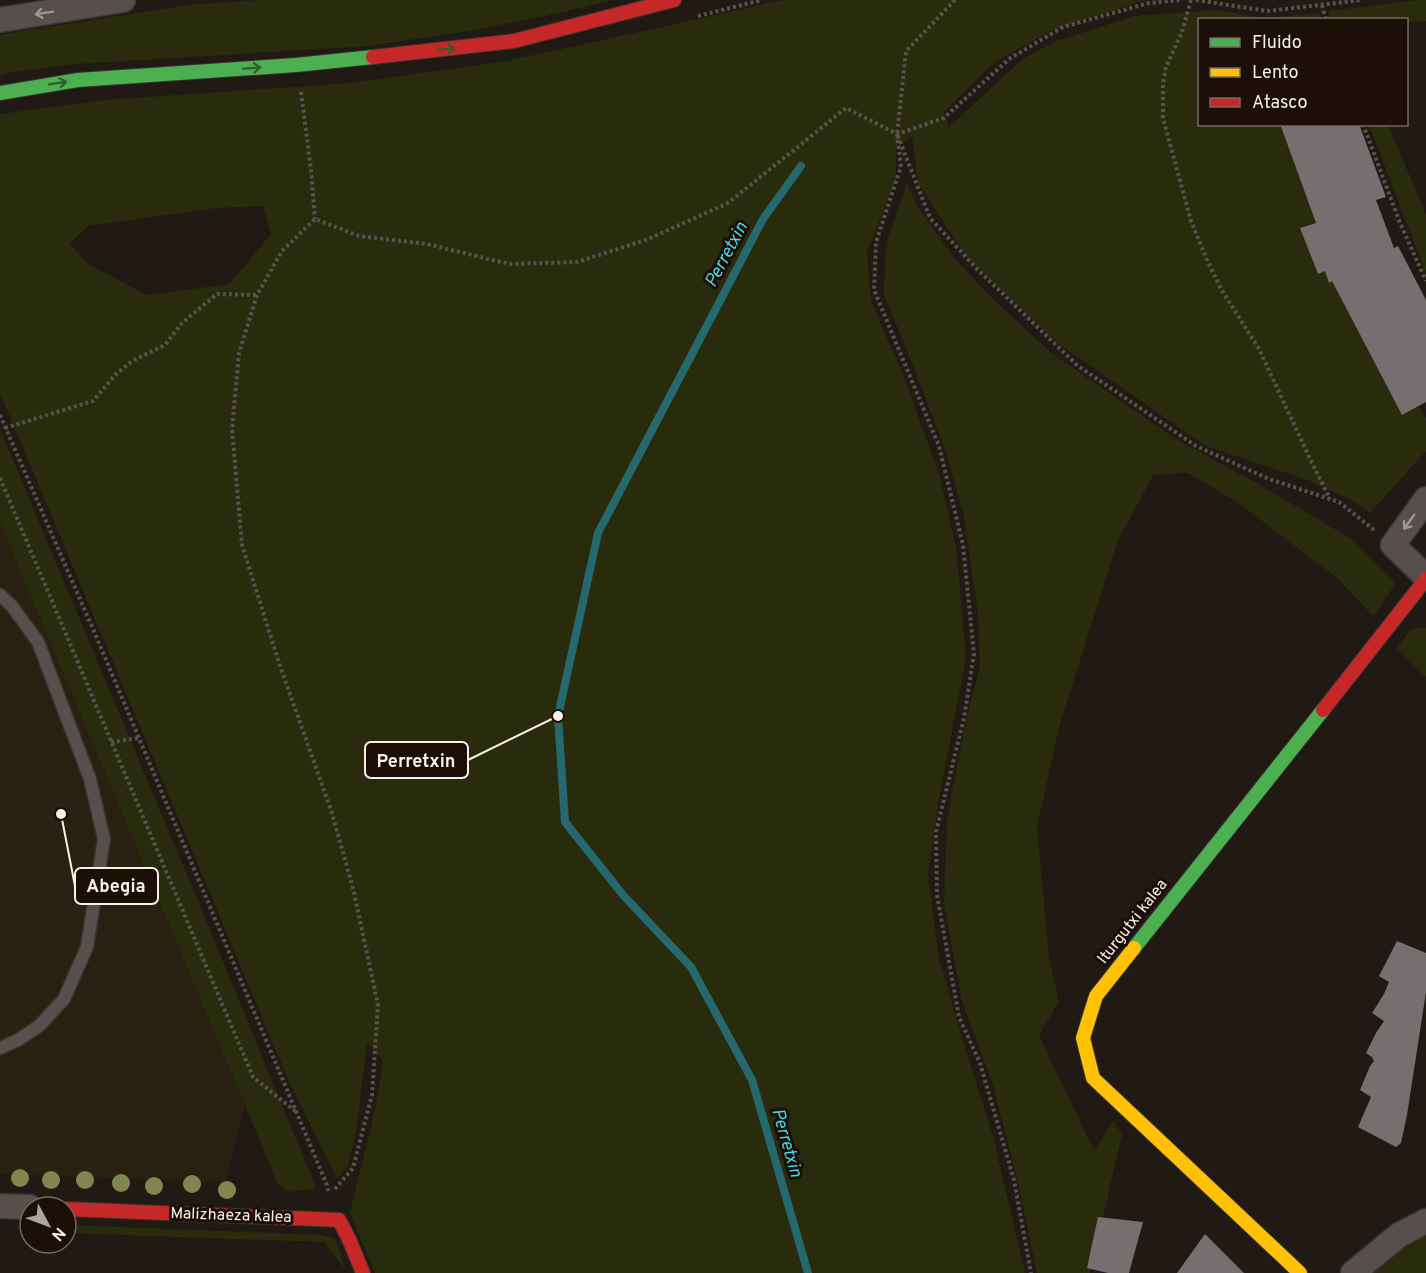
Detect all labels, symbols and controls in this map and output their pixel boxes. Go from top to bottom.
one-way arrow [35,7,55,18]
legend [1198,18,1408,126]
text: Fluido [1252,32,1302,55]
one-way arrow [436,43,456,54]
text: Lento [1252,62,1298,85]
one-way arrow [242,63,262,74]
one-way arrow [47,78,67,89]
text: Atasco [1252,92,1308,115]
water label: Perretxin [700,218,754,292]
one-way arrow [1403,513,1416,529]
callout: Perretxin [365,742,468,778]
text: Perretxin [377,751,455,774]
callout: Abegia [75,868,158,904]
street label: Iturgutxi kalea [1094,875,1172,969]
text: Abegia [86,876,146,899]
water label: Perretxin [765,1106,807,1180]
north arrow [18,1195,78,1255]
street label: Malizhaeza kalea [170,1204,292,1228]
text: N [46,1223,69,1244]

